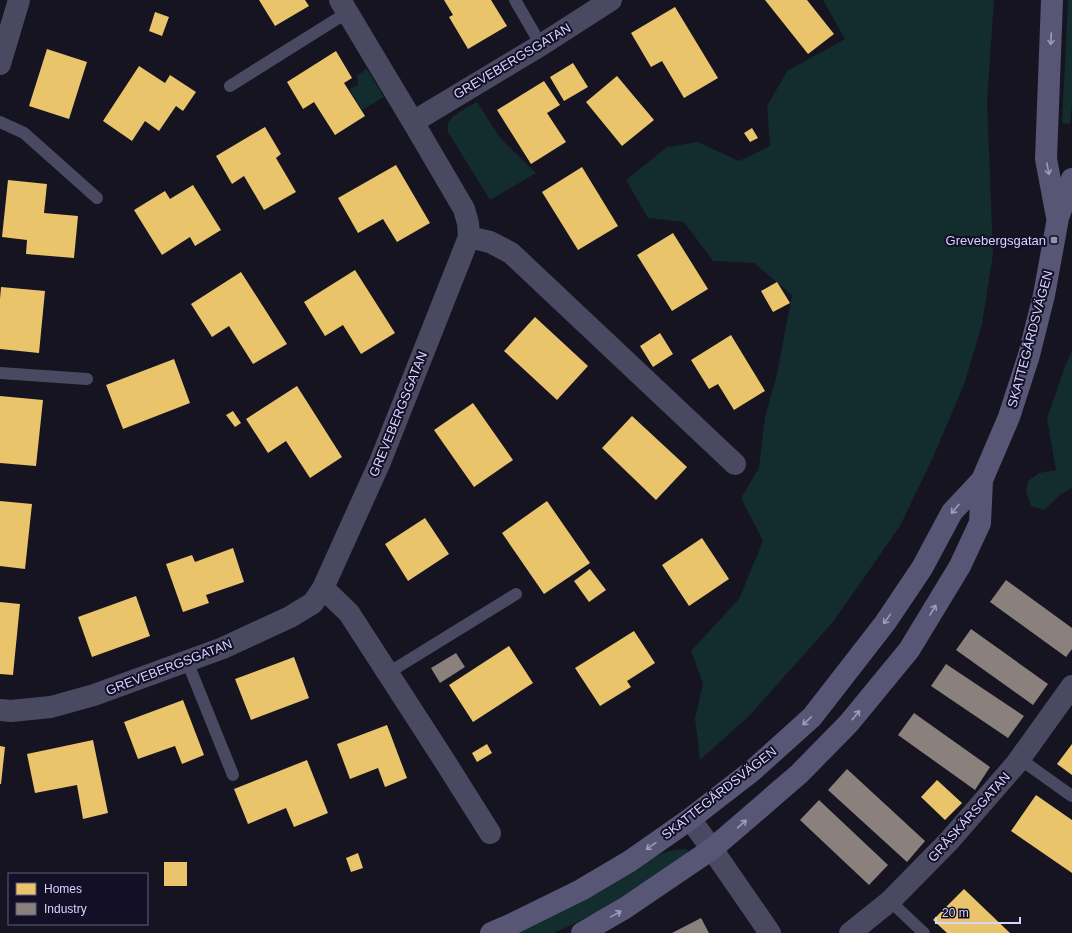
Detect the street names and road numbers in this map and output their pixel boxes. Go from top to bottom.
street label: GREVEBERGSGATAN [451,20,573,102]
street label: SKATTEGÅRDSVÄGEN [1004,269,1056,409]
street label: GREVEBERGSGATAN [366,349,430,479]
street label: GREVEBERGSGATAN [104,636,234,698]
street label: SKATTEGÅRDSVÄGEN [659,744,779,842]
street label: GRÅSKÄRSGATAN [925,769,1013,865]

